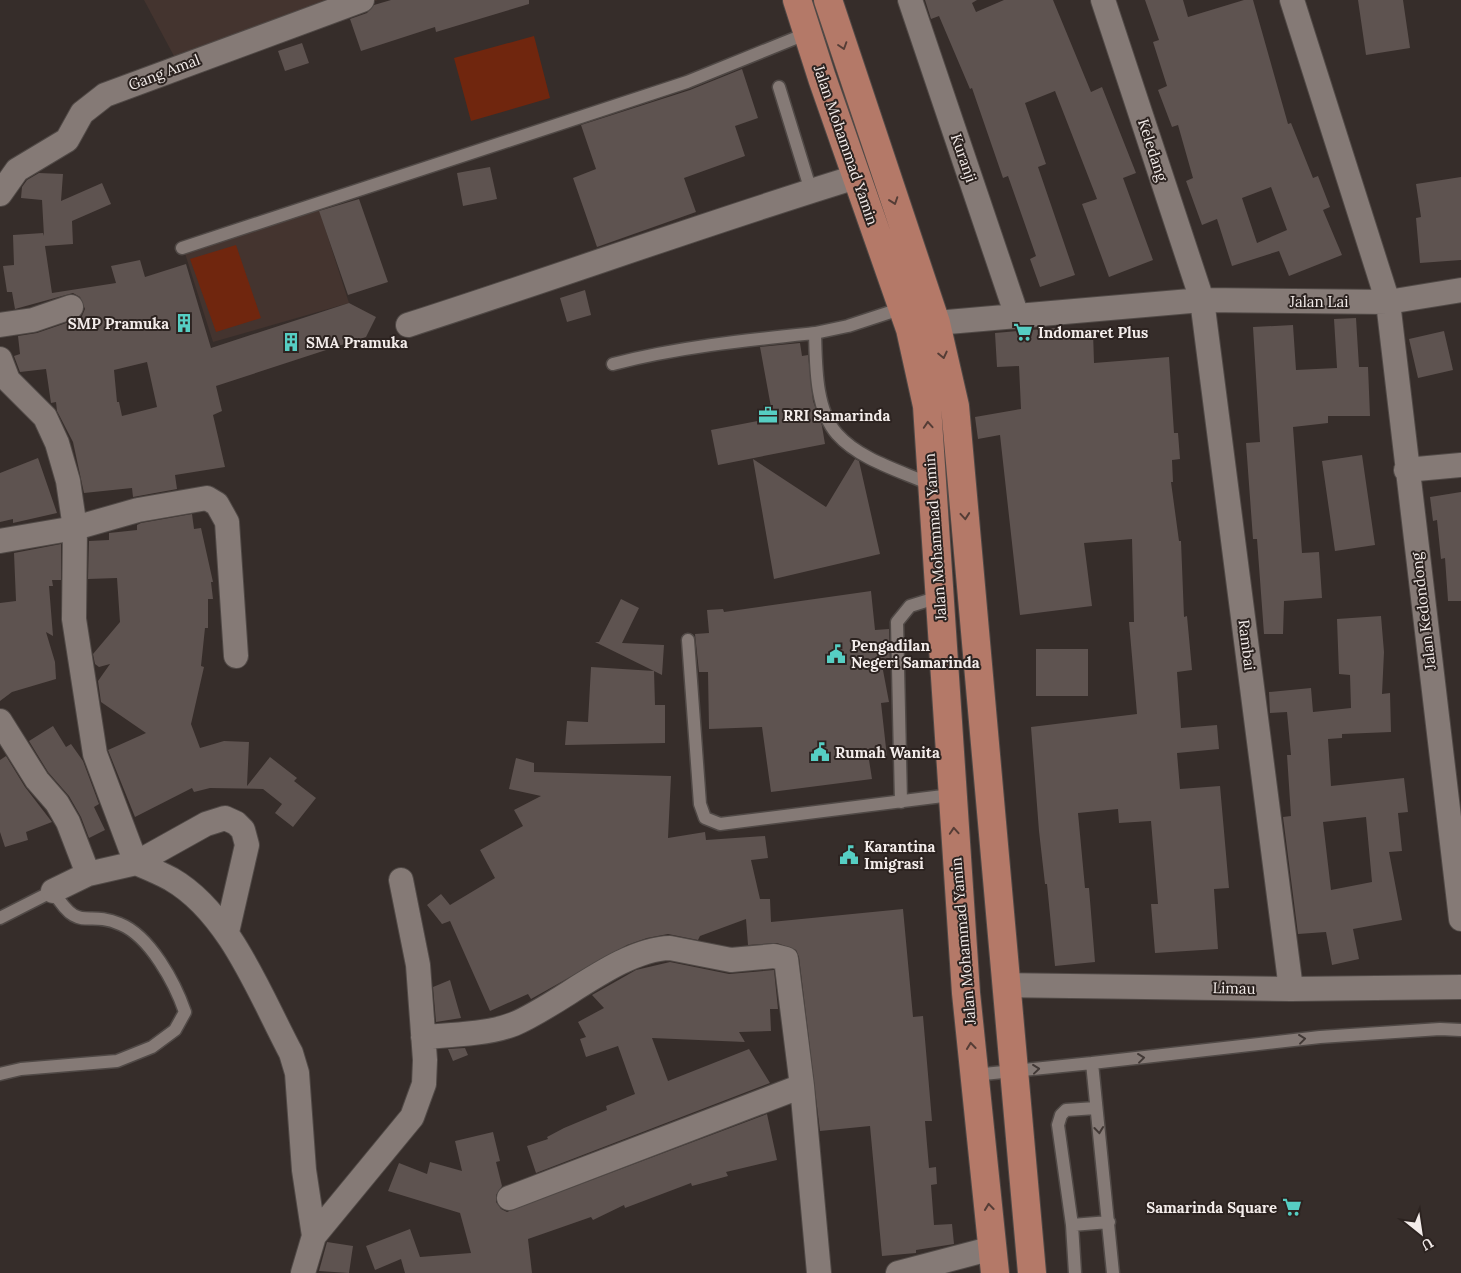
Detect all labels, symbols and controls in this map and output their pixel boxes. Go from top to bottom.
one-way arrow [838,42,848,50]
street label: Gang Amal [126,50,202,94]
street label: Jalan Mohammad Yamin [809,62,882,227]
street label: Keledang [1134,116,1172,184]
street label: Kuranji [947,131,981,185]
one-way arrow [889,196,899,204]
street label: Jalan Lai [1289,292,1348,311]
building icon: SMP Pramuka [173,312,195,334]
place label: SMP Pramuka [68,314,169,333]
supermarket icon: Indomaret Plus [1012,321,1034,343]
place label: Indomaret Plus [1038,323,1148,342]
building icon: SMA Pramuka [280,331,302,353]
place label: SMA Pramuka [306,333,408,352]
one-way arrow [937,351,948,360]
office icon: RRI Samarinda [757,404,779,426]
place label: RRI Samarinda [783,406,890,425]
one-way arrow [923,420,934,428]
street label: Jalan Mohammad Yamin [920,453,950,622]
one-way arrow [959,512,970,520]
street label: Jalan Kedondong [1406,551,1440,672]
street label: Rambai [1234,618,1260,672]
place label: Pengadilan Negeri Samarinda [851,636,980,672]
public building icon: Pengadilan Negeri Samarinda [825,643,847,665]
public building icon: Rumah Wanita [809,741,831,763]
place label: Rumah Wanita [835,743,940,762]
one-way arrow [948,827,959,835]
place label: Karantina Imigrasi [864,837,936,873]
public building icon: Karantina Imigrasi [838,844,860,866]
street label: Jalan Mohammad Yamin [946,857,980,1026]
street label: Limau [1212,978,1256,998]
one-way arrow [1299,1034,1307,1045]
one-way arrow [966,1041,977,1049]
one-way arrow [1137,1053,1145,1064]
one-way arrow [1032,1064,1040,1075]
one-way arrow [1093,1126,1104,1134]
supermarket icon: Samarinda Square [1281,1196,1303,1218]
place label: Samarinda Square [1146,1198,1277,1217]
one-way arrow [983,1203,994,1211]
north arrow [1396,1208,1446,1258]
text: U [1418,1234,1437,1255]

